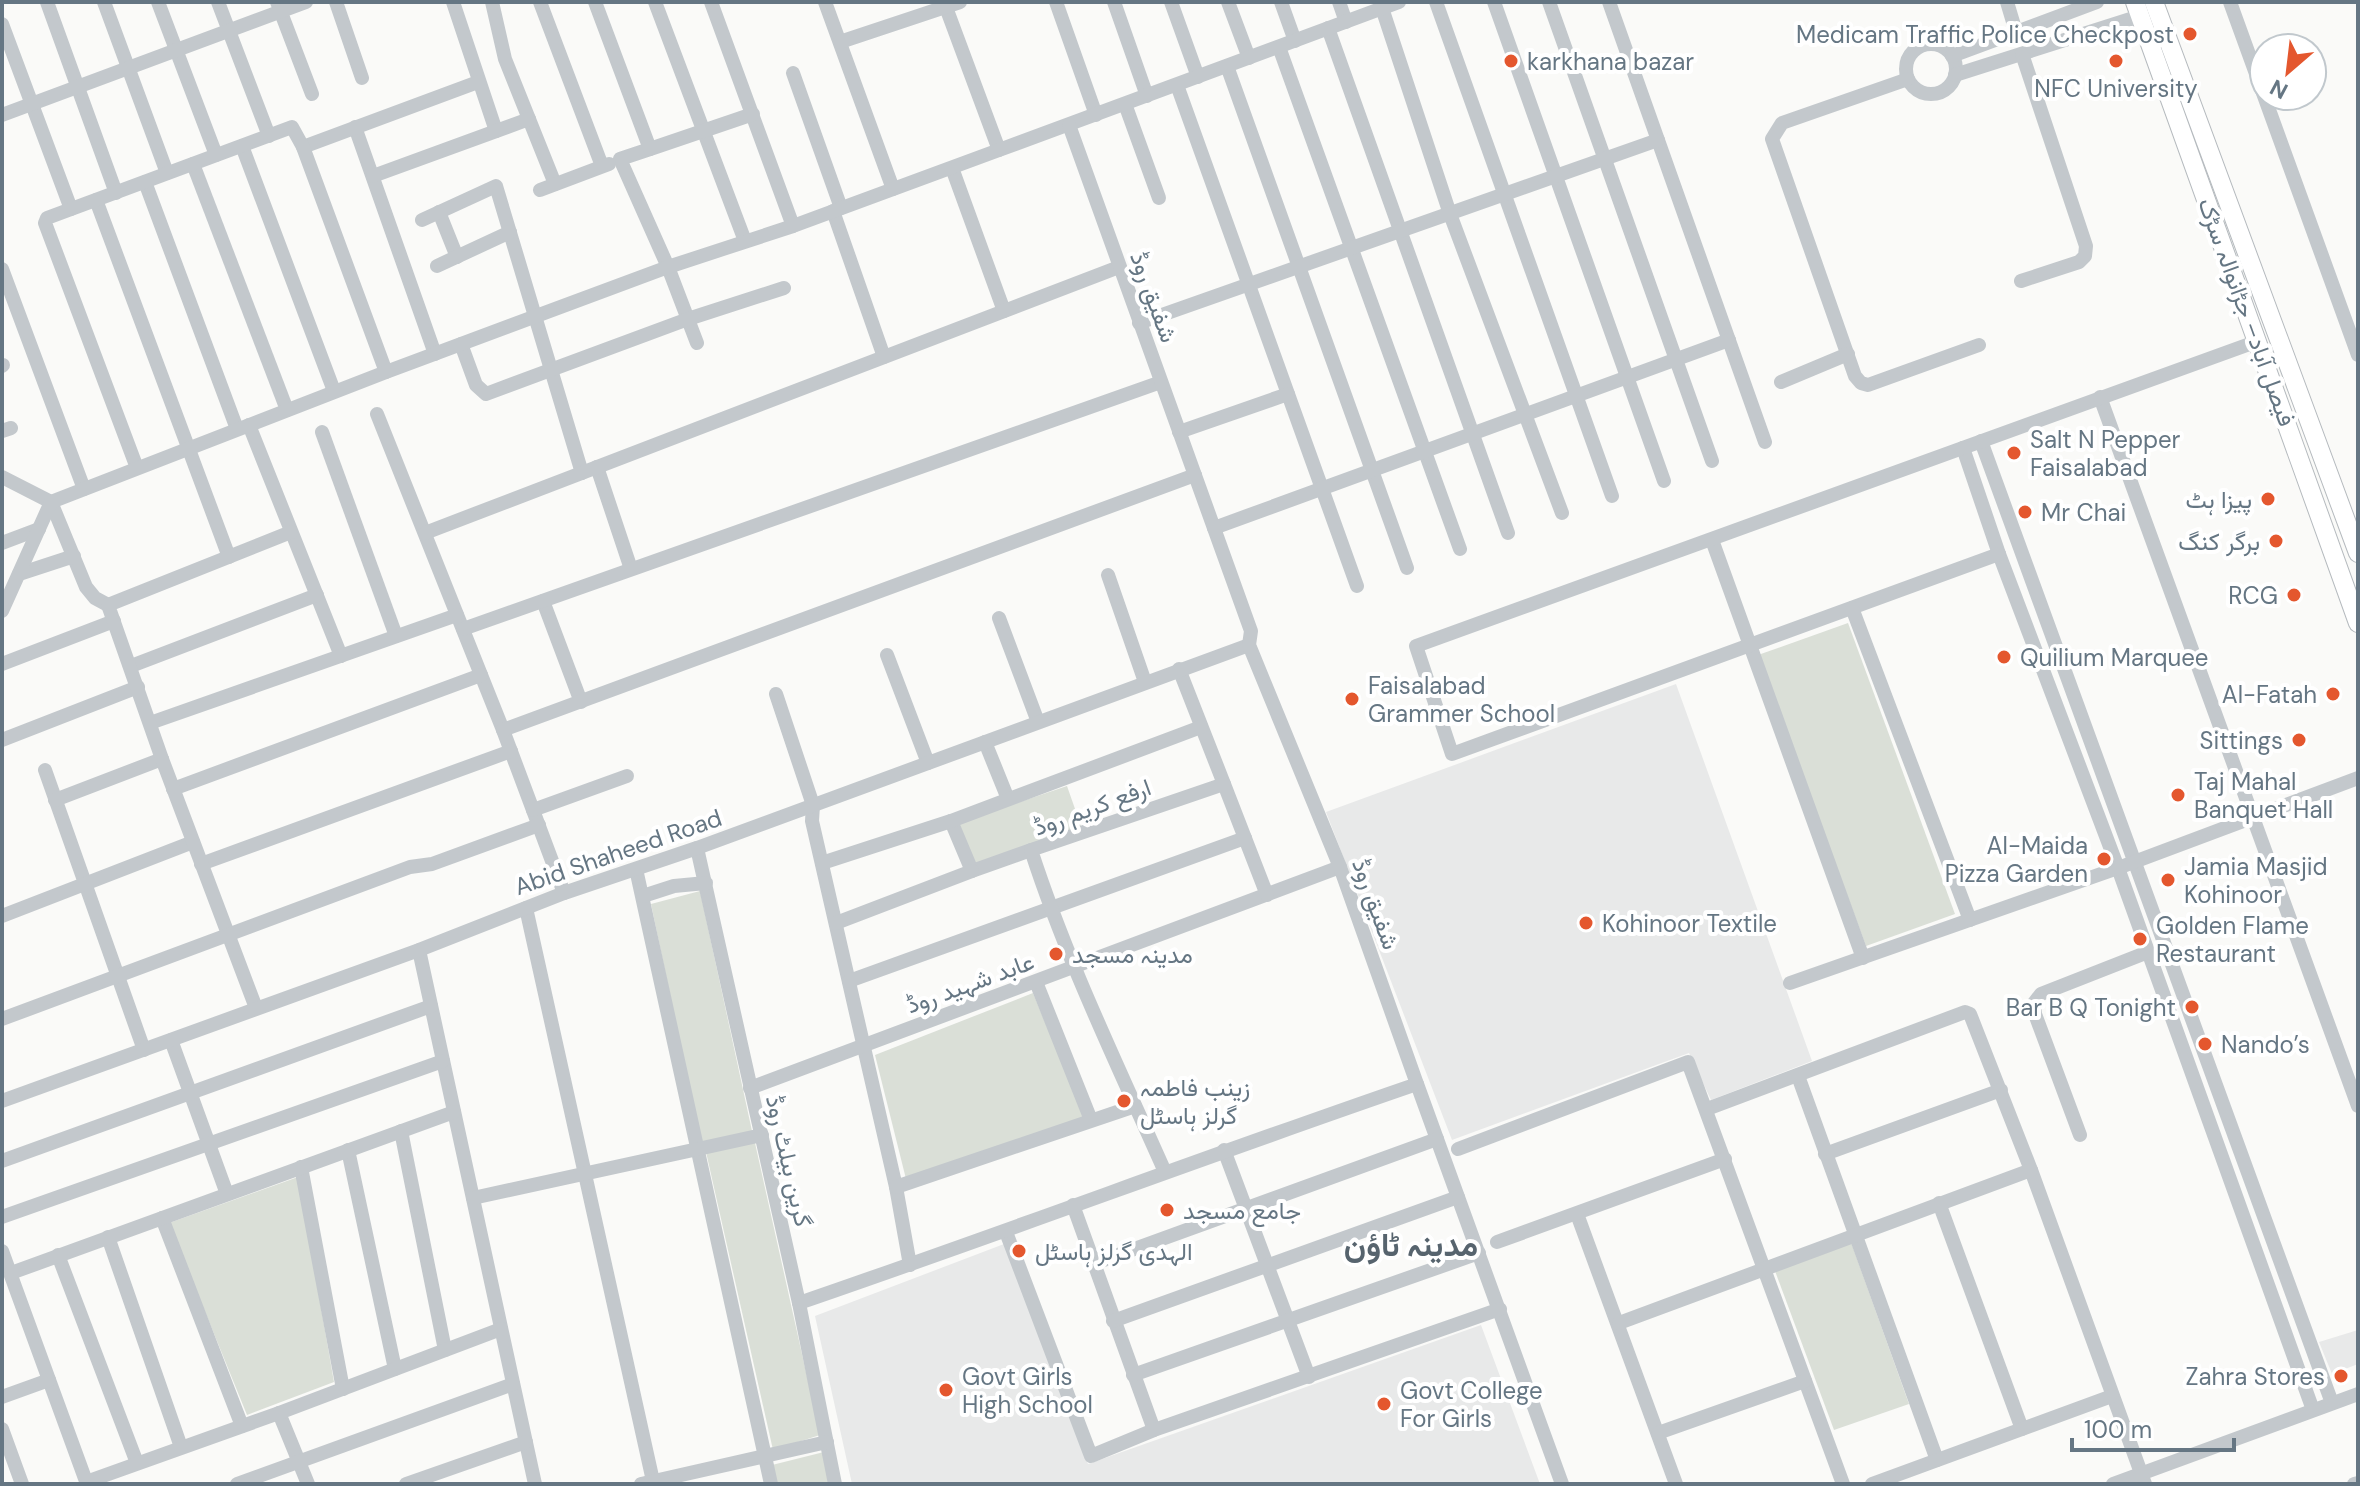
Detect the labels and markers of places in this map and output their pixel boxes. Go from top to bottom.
place label: Medicam Traffic Police Checkpost [1796,19,2174,50]
marker: Medicam Traffic Police Checkpost [2181,25,2199,43]
place label: karkhana bazar [1527,46,1694,77]
marker: karkhana bazar [1502,52,1520,70]
marker: NFC University [2107,52,2125,70]
place label: NFC University [2034,73,2198,104]
place label: Salt N Pepper Faisalabad [2030,424,2181,483]
marker: Salt N Pepper Faisalabad [2005,444,2023,462]
place label: پیزا ہٹ [2185,484,2252,516]
marker: پیزا ہٹ [2259,490,2277,508]
place label: Mr Chai [2041,497,2126,528]
marker: Mr Chai [2016,503,2034,521]
place label: برگر کنگ [2178,526,2260,557]
marker: برگر کنگ [2267,532,2285,550]
place label: RCG [2228,580,2278,611]
marker: RCG [2285,586,2303,604]
place label: Quilium Marquee [2020,642,2208,673]
marker: Quilium Marquee [1995,648,2013,666]
place label: Faisalabad Grammer School [1368,670,1555,729]
place label: Al-Fatah [2222,679,2317,710]
marker: Al-Fatah [2324,685,2342,703]
marker: Faisalabad Grammer School [1343,690,1361,708]
place label: Sittings [2200,725,2283,756]
marker: Sittings [2290,731,2308,749]
place label: Taj Mahal Banquet Hall [2194,766,2333,825]
marker: Taj Mahal Banquet Hall [2169,786,2187,804]
place label: Al-Maida Pizza Garden [1945,830,2088,889]
marker: Al-Maida Pizza Garden [2095,850,2113,868]
place label: Jamia Masjid Kohinoor [2184,851,2328,910]
marker: Jamia Masjid Kohinoor [2159,871,2177,889]
place label: Kohinoor Textile [1602,908,1777,939]
place label: Golden Flame Restaurant [2156,910,2309,969]
marker: Kohinoor Textile [1577,914,1595,932]
marker: Golden Flame Restaurant [2131,930,2149,948]
place label: مدینہ مسجد [1072,939,1193,970]
marker: مدینہ مسجد [1047,945,1065,963]
place label: Bar B Q Tonight [2006,992,2176,1023]
marker: Bar B Q Tonight [2183,998,2201,1016]
place label: Nando’s [2221,1029,2310,1060]
marker: Nando’s [2196,1035,2214,1053]
place label: زینب فاطمہ گرلز ہاسٹل [1140,1072,1250,1132]
marker: زینب فاطمہ گرلز ہاسٹل [1115,1092,1133,1110]
place label: جامع مسجد [1183,1195,1301,1228]
marker: جامع مسجد [1158,1201,1176,1219]
place label: الہدی گرلز ہاسٹل [1035,1236,1193,1268]
marker: الہدی گرلز ہاسٹل [1010,1242,1028,1260]
place label: Govt Girls High School [962,1361,1093,1420]
place label: Zahra Stores [2186,1361,2325,1392]
marker: Zahra Stores [2332,1367,2350,1385]
place label: Govt College For Girls [1400,1375,1543,1434]
marker: Govt Girls High School [937,1381,955,1399]
marker: Govt College For Girls [1375,1395,1393,1413]

